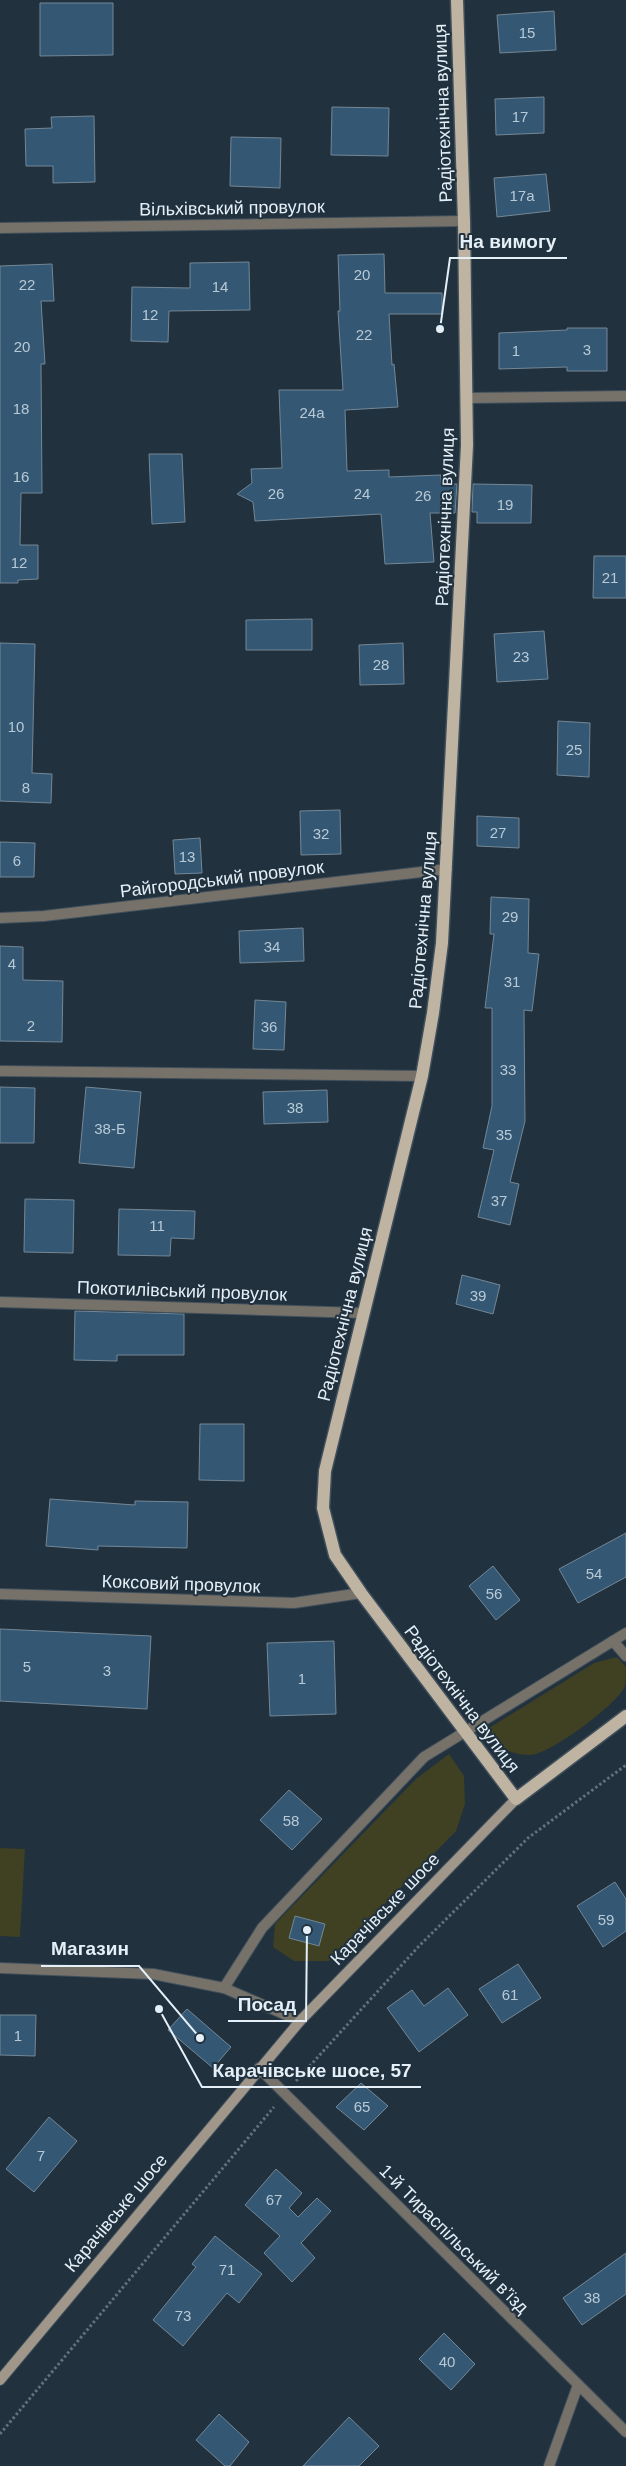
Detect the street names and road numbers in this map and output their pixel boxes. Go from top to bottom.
street label: Радіотехнічна вулиця [430,23,456,203]
street label: Вільхівський провулок [139,196,325,220]
street label: Радіотехнічна вулиця [432,427,458,607]
street label: Радіотехнічна вулиця [405,830,441,1010]
street label: Райгородський провулок [119,857,325,901]
street label: Радіотехнічна вулиця [314,1225,376,1403]
street label: Покотилівський провулок [77,1277,288,1305]
street label: Коксовий провулок [101,1571,261,1597]
street label: Радіотехнічна вулиця [400,1622,524,1776]
street label: Карачівське шосе [326,1849,444,1969]
street label: Карачівське шосе [61,2150,171,2276]
street label: 1-й Тираспільський в’їзд [375,2160,533,2318]

